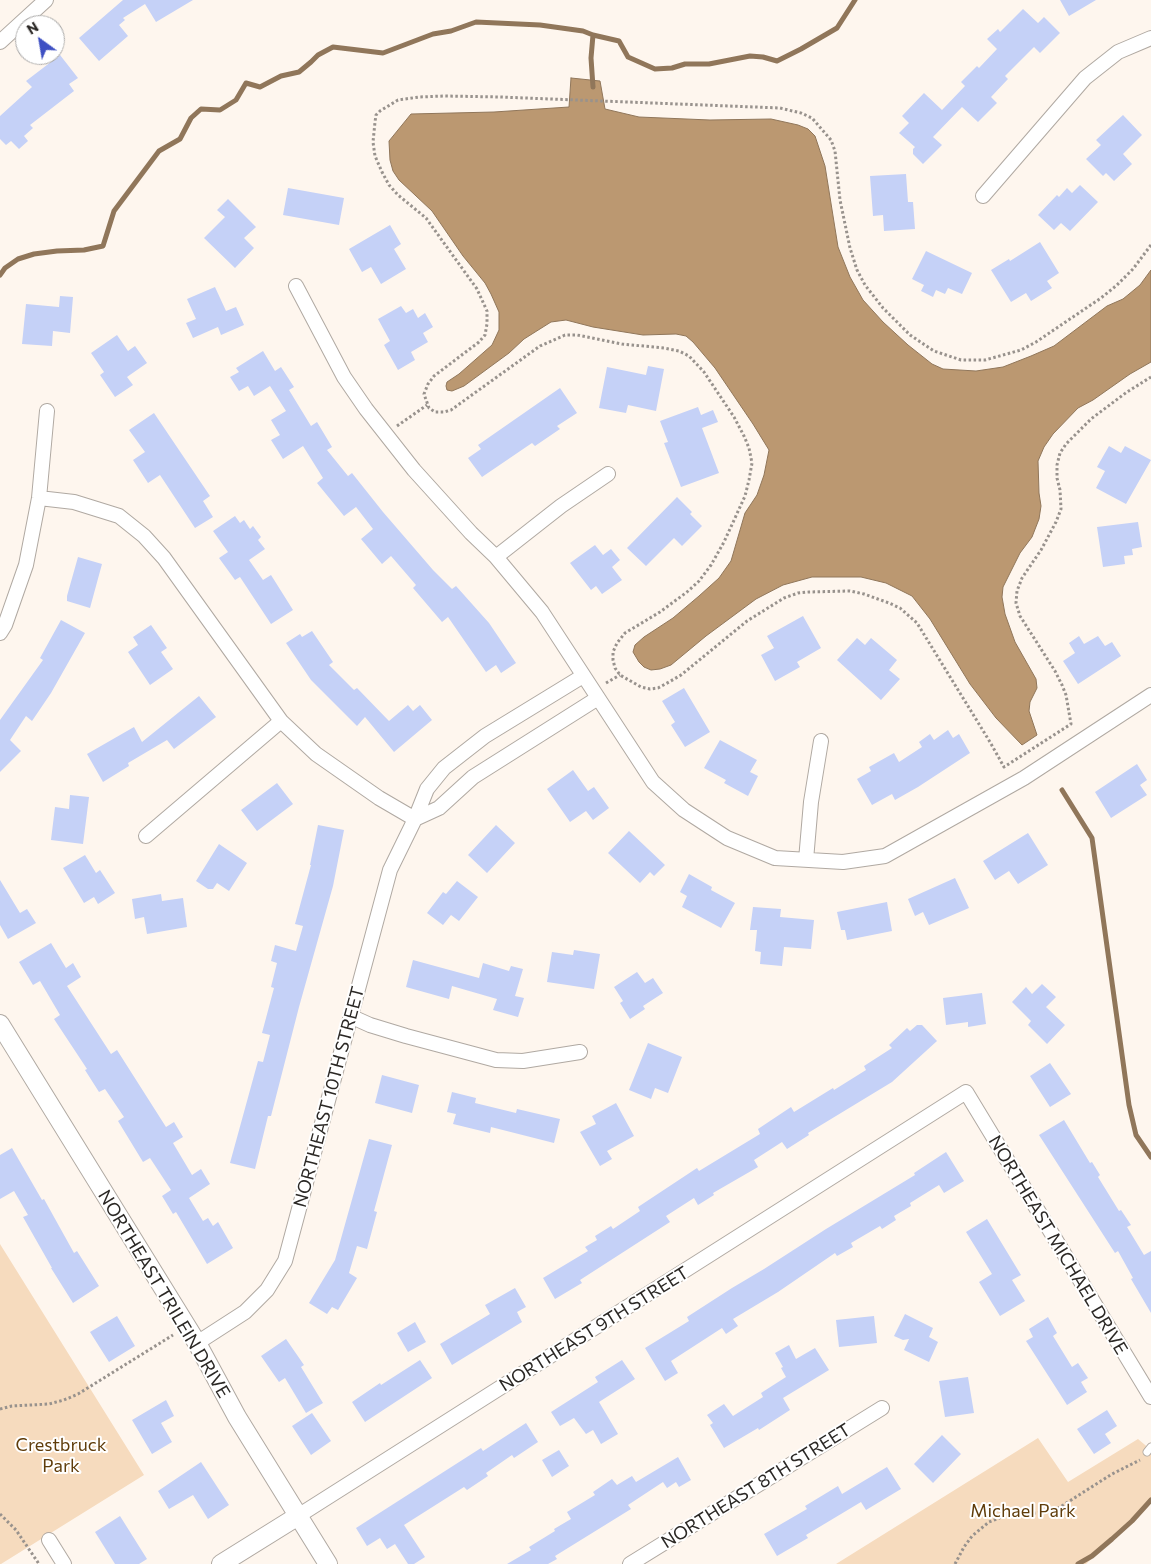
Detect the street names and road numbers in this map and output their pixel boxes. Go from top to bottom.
street label: NORTHEAST 10TH STREET [289,984,369,1210]
street label: NORTHEAST MICHAEL DRIVE [984,1132,1132,1358]
street label: NORTHEAST TRILEIN DRIVE [93,1186,235,1402]
street label: NORTHEAST 9TH STREET [495,1262,693,1396]
street label: NORTHEAST 8TH STREET [657,1419,855,1553]

